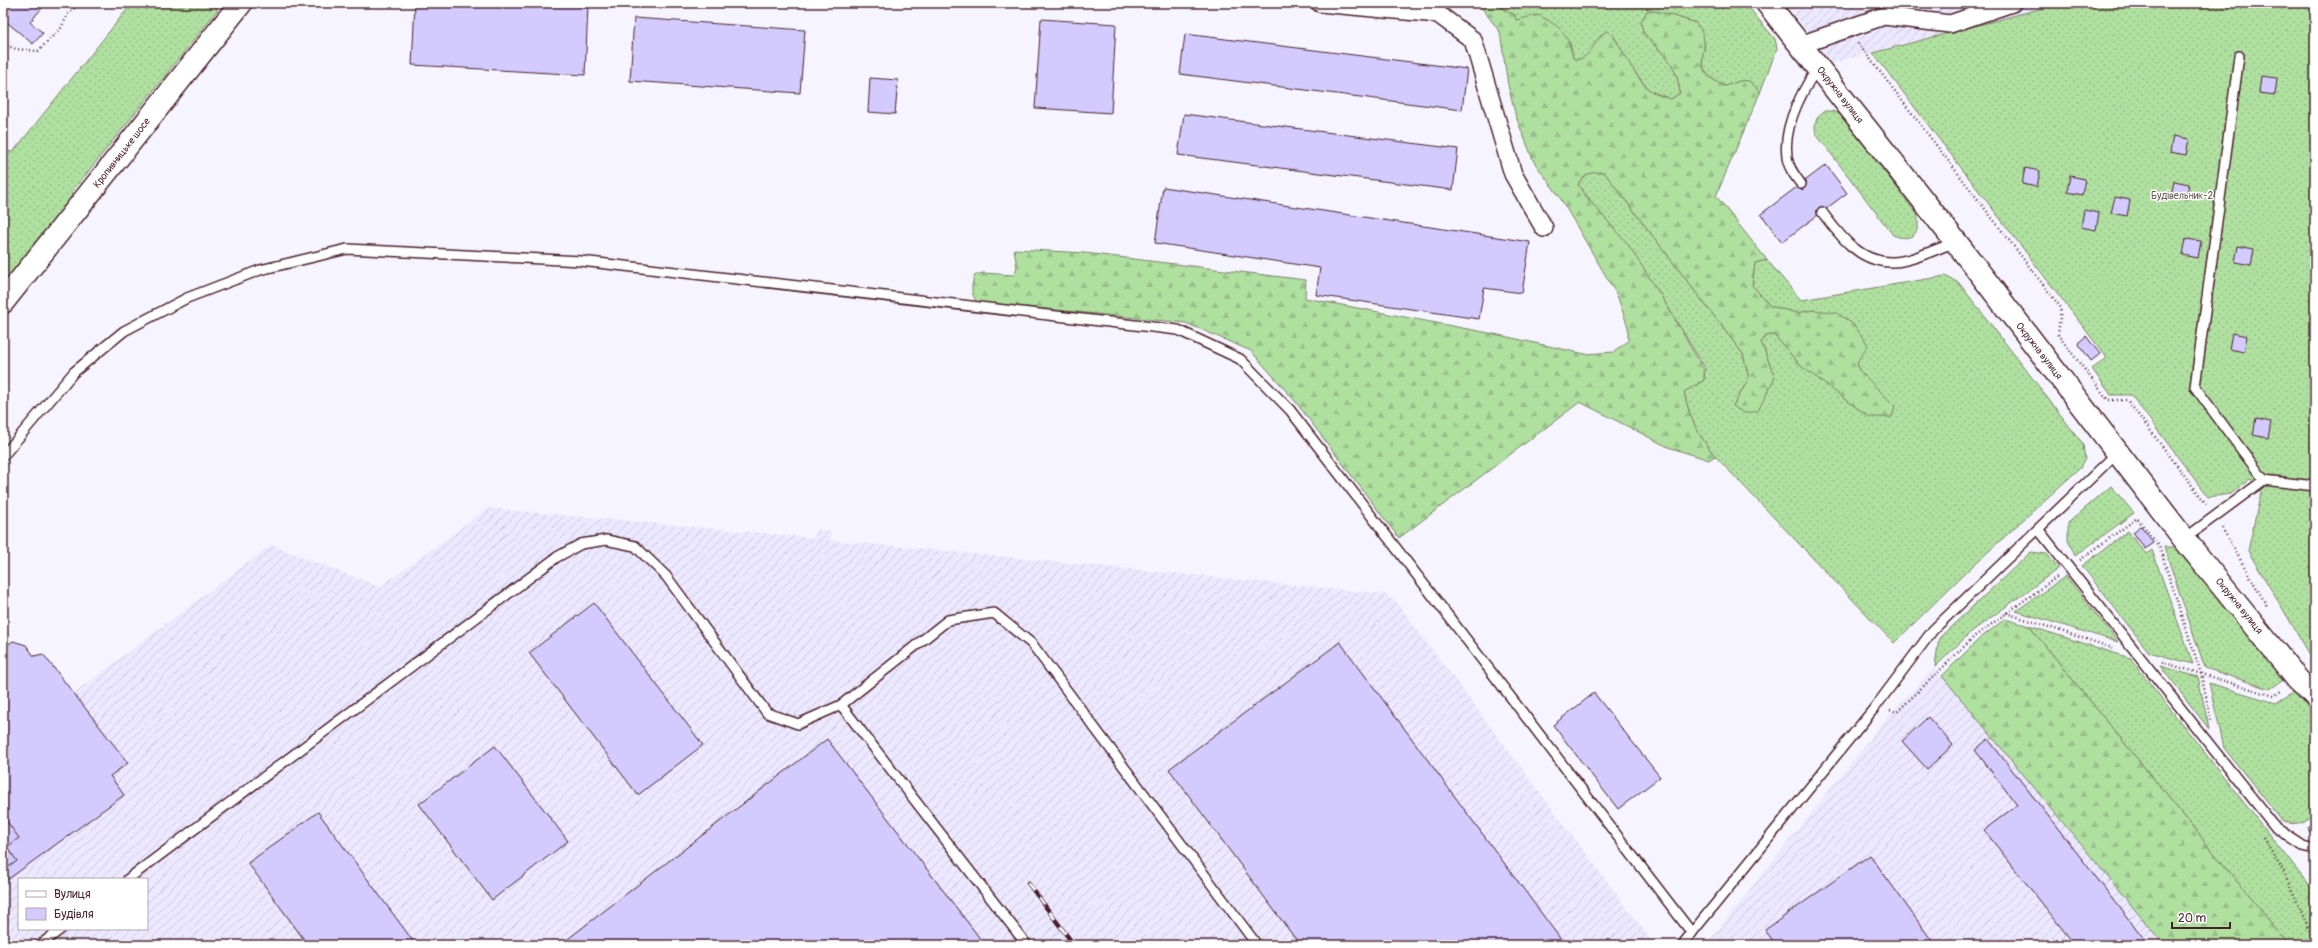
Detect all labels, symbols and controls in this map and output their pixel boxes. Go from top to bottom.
street label: Окружна вулиця [1814,64,1866,126]
street label: Кропивницьке шосе [91,116,153,190]
park label: Будівельник-2 [2151,190,2214,202]
street label: Окружна вулиця [2013,320,2065,382]
street label: Окружна вулиця [2213,576,2265,637]
legend [18,878,148,930]
text: Вулиця [54,887,91,902]
scale bar [2172,904,2230,930]
text: Будівля [54,907,94,922]
text: 20 m [2178,911,2207,926]

